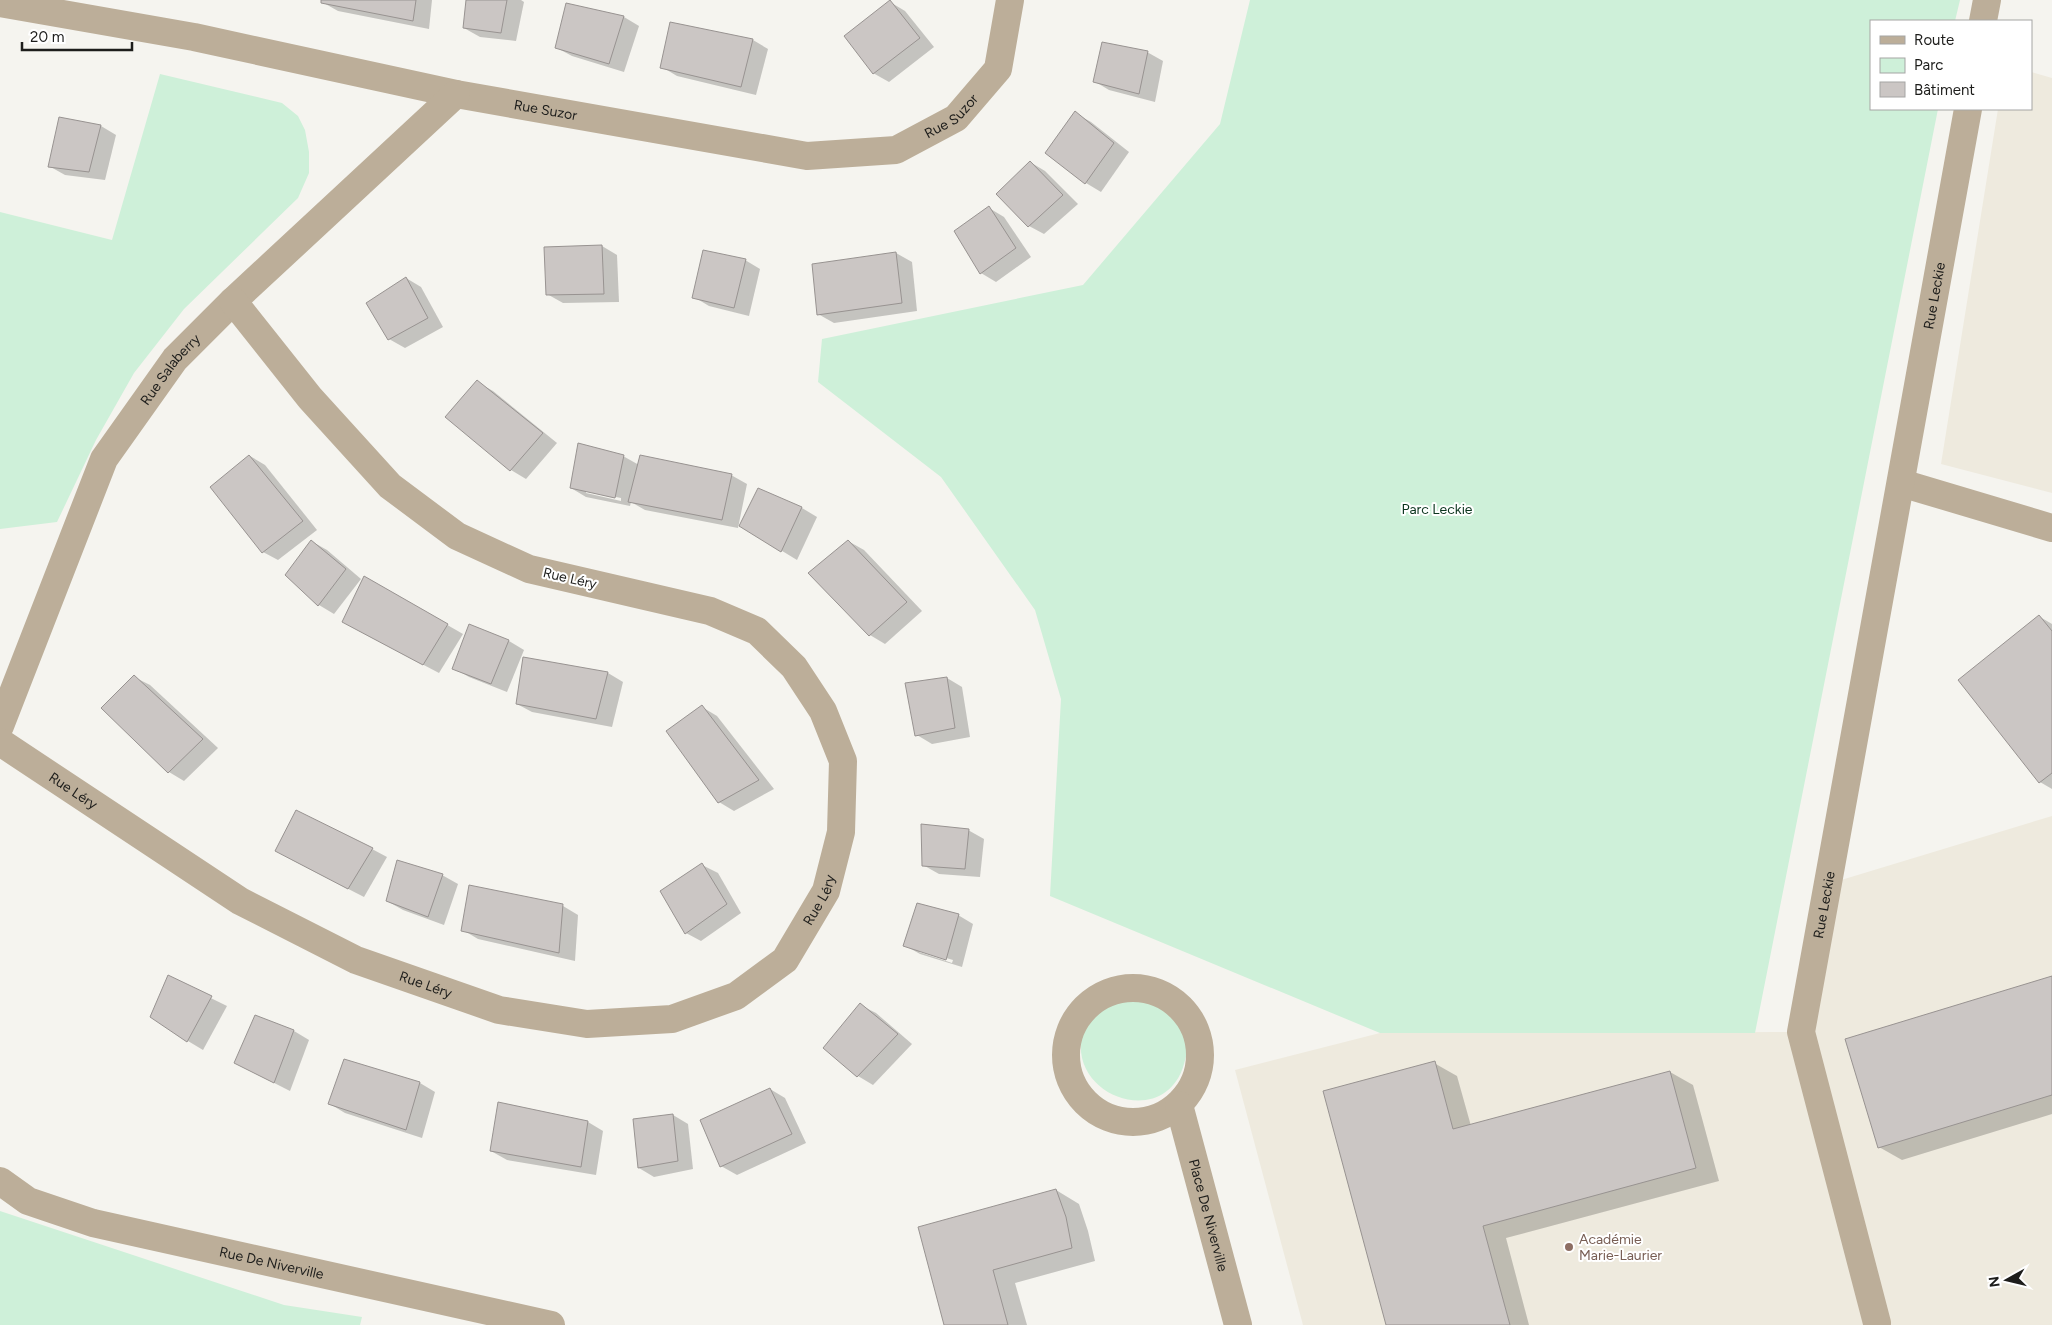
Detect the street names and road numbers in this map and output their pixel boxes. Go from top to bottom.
street label: Rue Suzor [922,90,982,142]
street label: Rue Suzor [513,96,579,124]
street label: Rue Leckie [1920,261,1949,331]
street label: Rue Salaberry [137,330,204,409]
street label: Rue Léry [541,564,599,593]
street label: Rue Léry [46,769,101,814]
street label: Rue Leckie [1810,870,1839,940]
street label: Rue Léry [800,872,839,928]
street label: Rue Léry [397,968,455,1002]
street label: Place De Niverville [1185,1157,1231,1274]
street label: Rue De Niverville [218,1243,326,1283]

